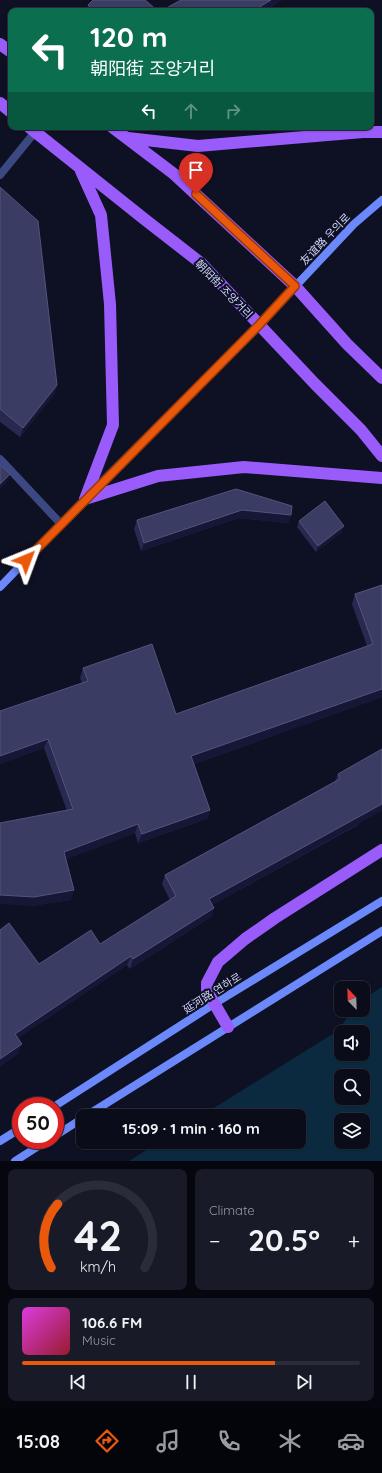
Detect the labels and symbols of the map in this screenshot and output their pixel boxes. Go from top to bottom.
pin [179,153,213,194]
street label: 友谊路 우의로 [297,210,353,268]
street label: 朝阳街 조양거리 [192,257,256,321]
position arrow [5,539,47,581]
street label: 延河路 연하로 [180,969,244,1017]
north arrow [334,981,370,1017]
speed limit sign: 50 [12,1097,64,1149]

